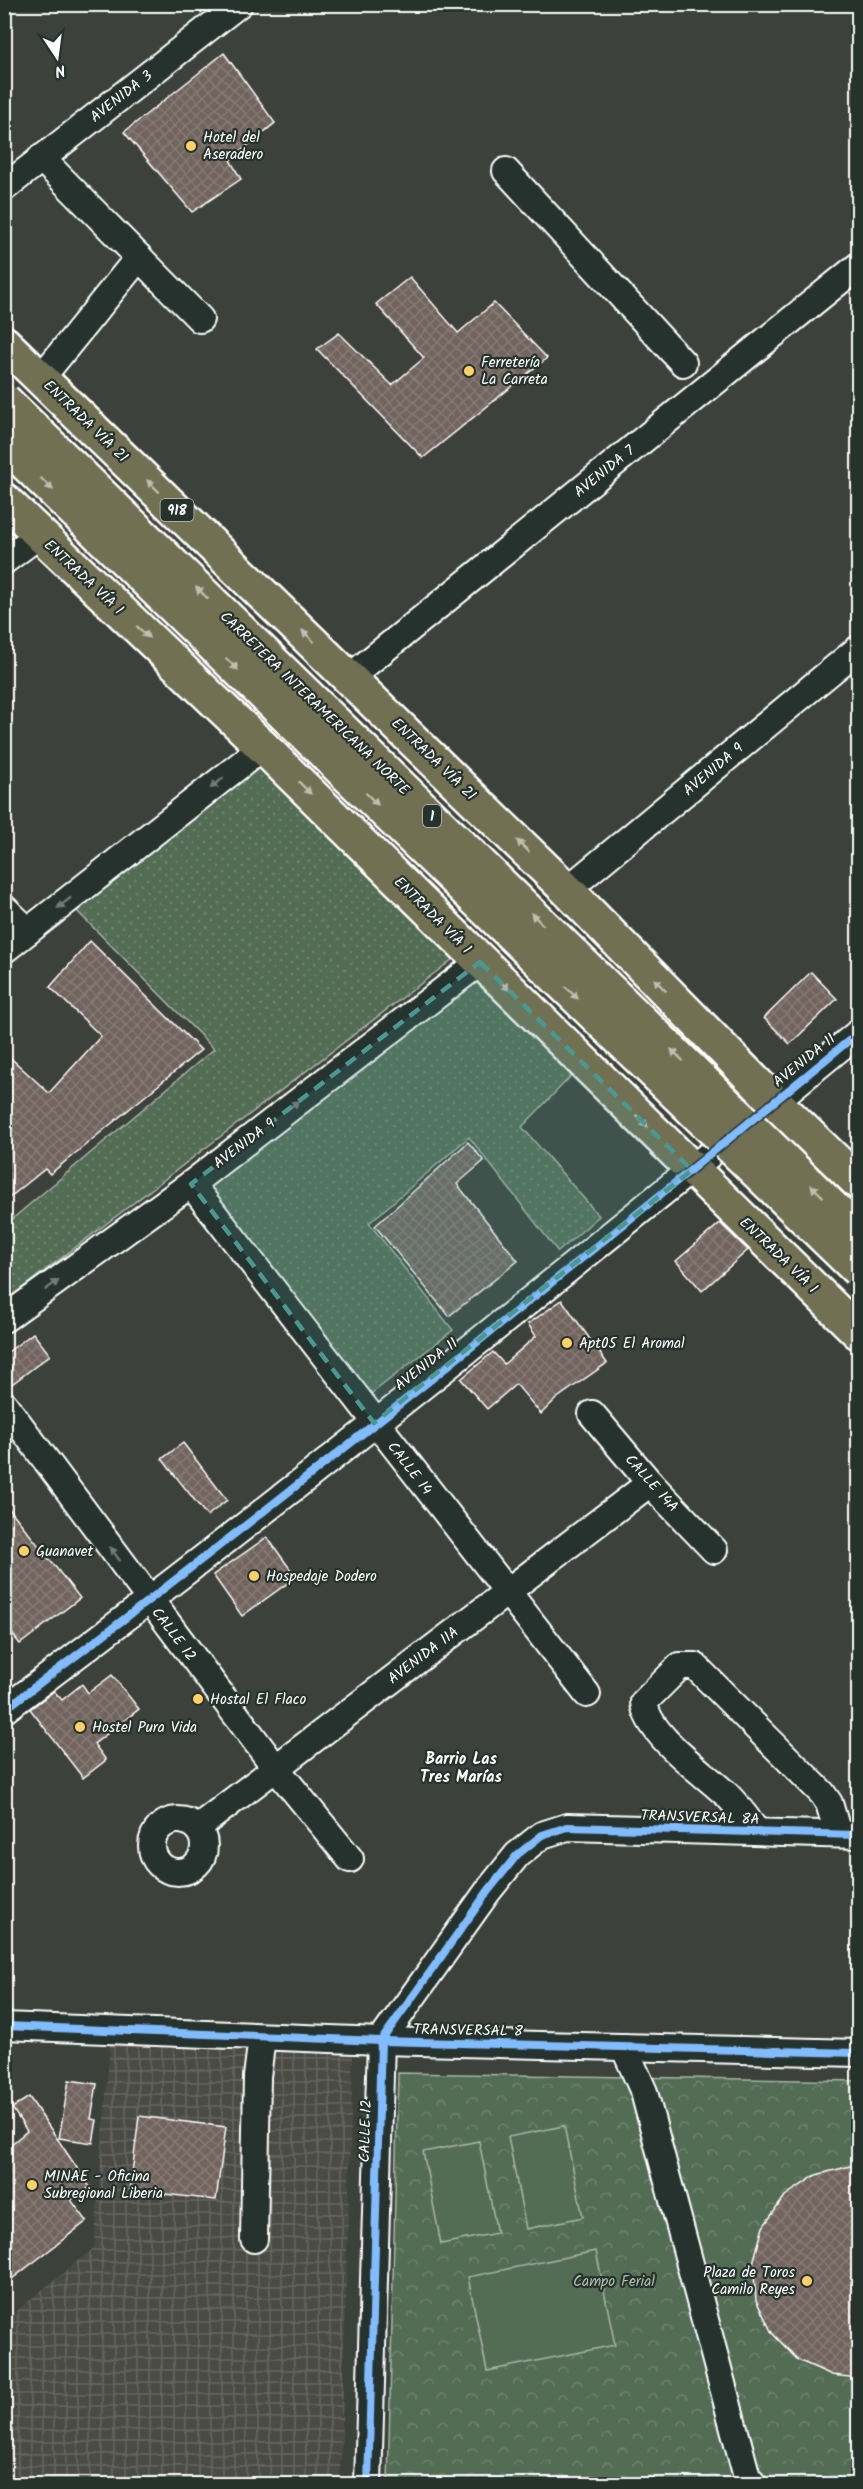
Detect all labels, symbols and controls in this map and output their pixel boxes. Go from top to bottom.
north arrow [27,27,87,87]
text: N [52,57,68,83]
street label: AVENIDA 3 [85,64,159,129]
place label: Hotel del Aseradero [203,126,263,167]
marker: Hotel del Aseradero [184,139,198,153]
place label: Ferretería La Carreta [481,351,548,392]
marker: Ferretería La Carreta [462,364,476,378]
street label: ENTRADA VÍA 21 [37,375,134,469]
street label: AVENIDA 7 [569,439,641,504]
one-way arrow [39,477,54,491]
one-way arrow [146,480,161,493]
road number: 918 [160,499,194,521]
street label: ENTRADA VÍA 1 [38,534,129,622]
one-way arrow [195,586,209,600]
street label: CARRETERA INTERAMERICANA NORTE [214,606,416,802]
one-way arrow [135,625,149,639]
one-way arrow [302,630,316,644]
one-way arrow [224,656,238,670]
street label: ENTRADA VÍA 21 [385,713,482,807]
street label: AVENIDA 9 [678,737,750,802]
one-way arrow [210,776,225,788]
one-way arrow [298,781,312,795]
one-way arrow [364,792,379,806]
road number: 1 [423,805,441,827]
one-way arrow [516,840,530,854]
street label: ENTRADA VÍA 1 [388,871,477,961]
one-way arrow [56,896,72,909]
one-way arrow [530,912,545,926]
one-way arrow [496,977,510,992]
one-way arrow [653,977,667,992]
one-way arrow [565,986,579,1000]
street label: AVENIDA 11 [768,1028,842,1094]
one-way arrow [670,1049,684,1063]
one-way arrow [284,1100,300,1112]
street label: AVENIDA 9 [208,1112,281,1175]
one-way arrow [634,1114,648,1128]
one-way arrow [810,1185,824,1199]
street label: ENTRADA VÍA 1 [733,1212,824,1300]
one-way arrow [43,1279,59,1291]
street label: AVENIDA 11 [390,1332,464,1397]
place label: Apt05 El Aromal [579,1332,685,1356]
marker: Apt05 El Aromal [560,1336,574,1350]
street label: CALLE 14 [381,1437,438,1501]
street label: CALLE 14A [618,1449,684,1518]
place label: Guanavet [36,1540,94,1564]
marker: Guanavet [17,1544,31,1558]
one-way arrow [109,1547,121,1563]
place label: Hospedaje Dodero [266,1565,377,1589]
marker: Hospedaje Dodero [247,1569,261,1583]
street label: CALLE 12 [145,1602,202,1667]
street label: AVENIDA 11A [383,1621,464,1691]
place label: Hostal El Flaco [210,1688,306,1712]
marker: Hostal El Flaco [191,1692,205,1706]
place label: Hostel Pura Vida [92,1716,197,1740]
marker: Hostel Pura Vida [73,1720,87,1734]
district label: Barrio Las Tres Marías [420,1747,502,1790]
street label: TRANSVERSAL 8A [640,1804,760,1832]
street label: TRANSVERSAL 8 [413,2018,524,2044]
street label: CALLE 12 [353,2099,379,2163]
place label: MINAE - Oficina Subregional Liberia [44,2165,163,2206]
marker: MINAE - Oficina Subregional Liberia [25,2178,39,2192]
place label: Plaza de Toros Camilo Reyes [703,2261,796,2302]
park label: Campo Ferial [573,2270,655,2294]
marker: Plaza de Toros Camilo Reyes [800,2274,814,2288]

